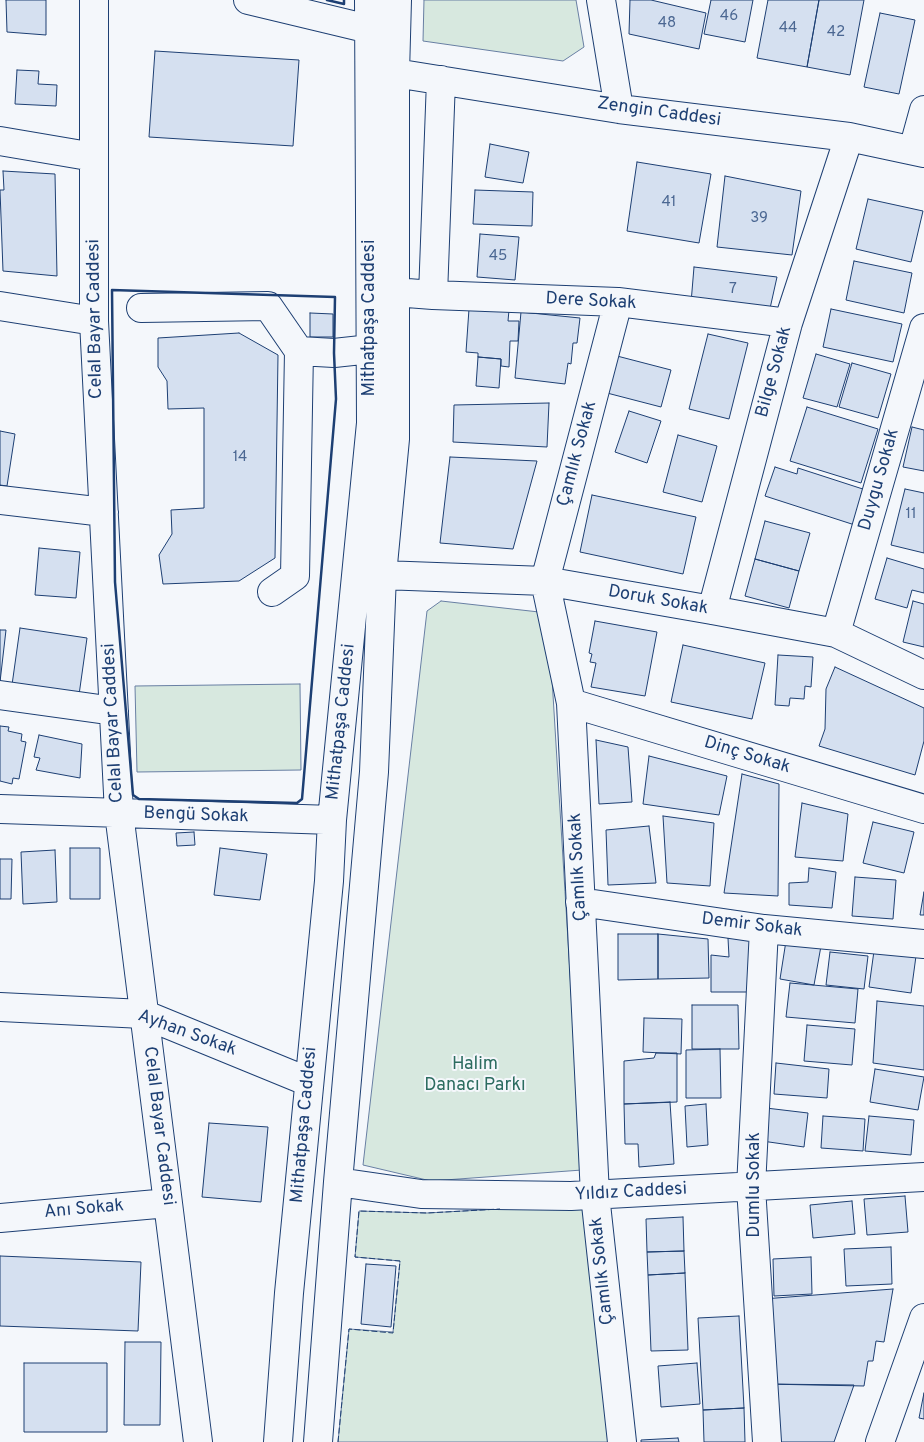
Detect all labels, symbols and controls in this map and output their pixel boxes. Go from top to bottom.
house number: 46 [720,8,738,26]
house number: 48 [658,15,676,33]
house number: 44 [779,20,797,38]
house number: 42 [827,24,845,42]
street label: Zengin Caddesi [596,94,722,132]
house number: 41 [662,194,676,212]
house number: 39 [750,210,768,228]
street label: Celal Bayar Caddesi [84,239,108,399]
street label: Mithatpaşa Caddesi [359,240,381,396]
house number: 45 [489,248,507,266]
house number: 7 [729,281,737,299]
street label: Dere Sokak [545,289,637,315]
street label: Bilge Sokak [752,324,798,420]
street label: Çamlık Sokak [554,399,602,509]
street label: Duygu Sokak [855,426,905,534]
house number: 14 [233,449,247,467]
house number: 11 [905,506,917,524]
street label: Doruk Sokak [606,582,710,620]
street label: Celal Bayar Caddesi [99,642,129,804]
street label: Mithatpaşa Caddesi [323,643,361,801]
street label: Dinç Sokak [701,733,793,779]
street label: Bengü Sokak [143,803,249,829]
street label: Çamlık Sokak [565,812,593,922]
street label: Demir Sokak [700,909,804,943]
street label: Ayhan Sokak [135,1006,239,1062]
street label: Celal Bayar Caddesi [138,1045,178,1207]
street label: Mithatpaşa Caddesi [287,1046,323,1204]
park label: Halim Danacı Parkı [424,1054,526,1096]
street label: Dumlu Sokak [744,1132,766,1238]
street label: Yıldız Caddesi [574,1179,688,1207]
street label: Anı Sokak [43,1196,125,1224]
street label: Çamlık Sokak [587,1216,619,1326]

